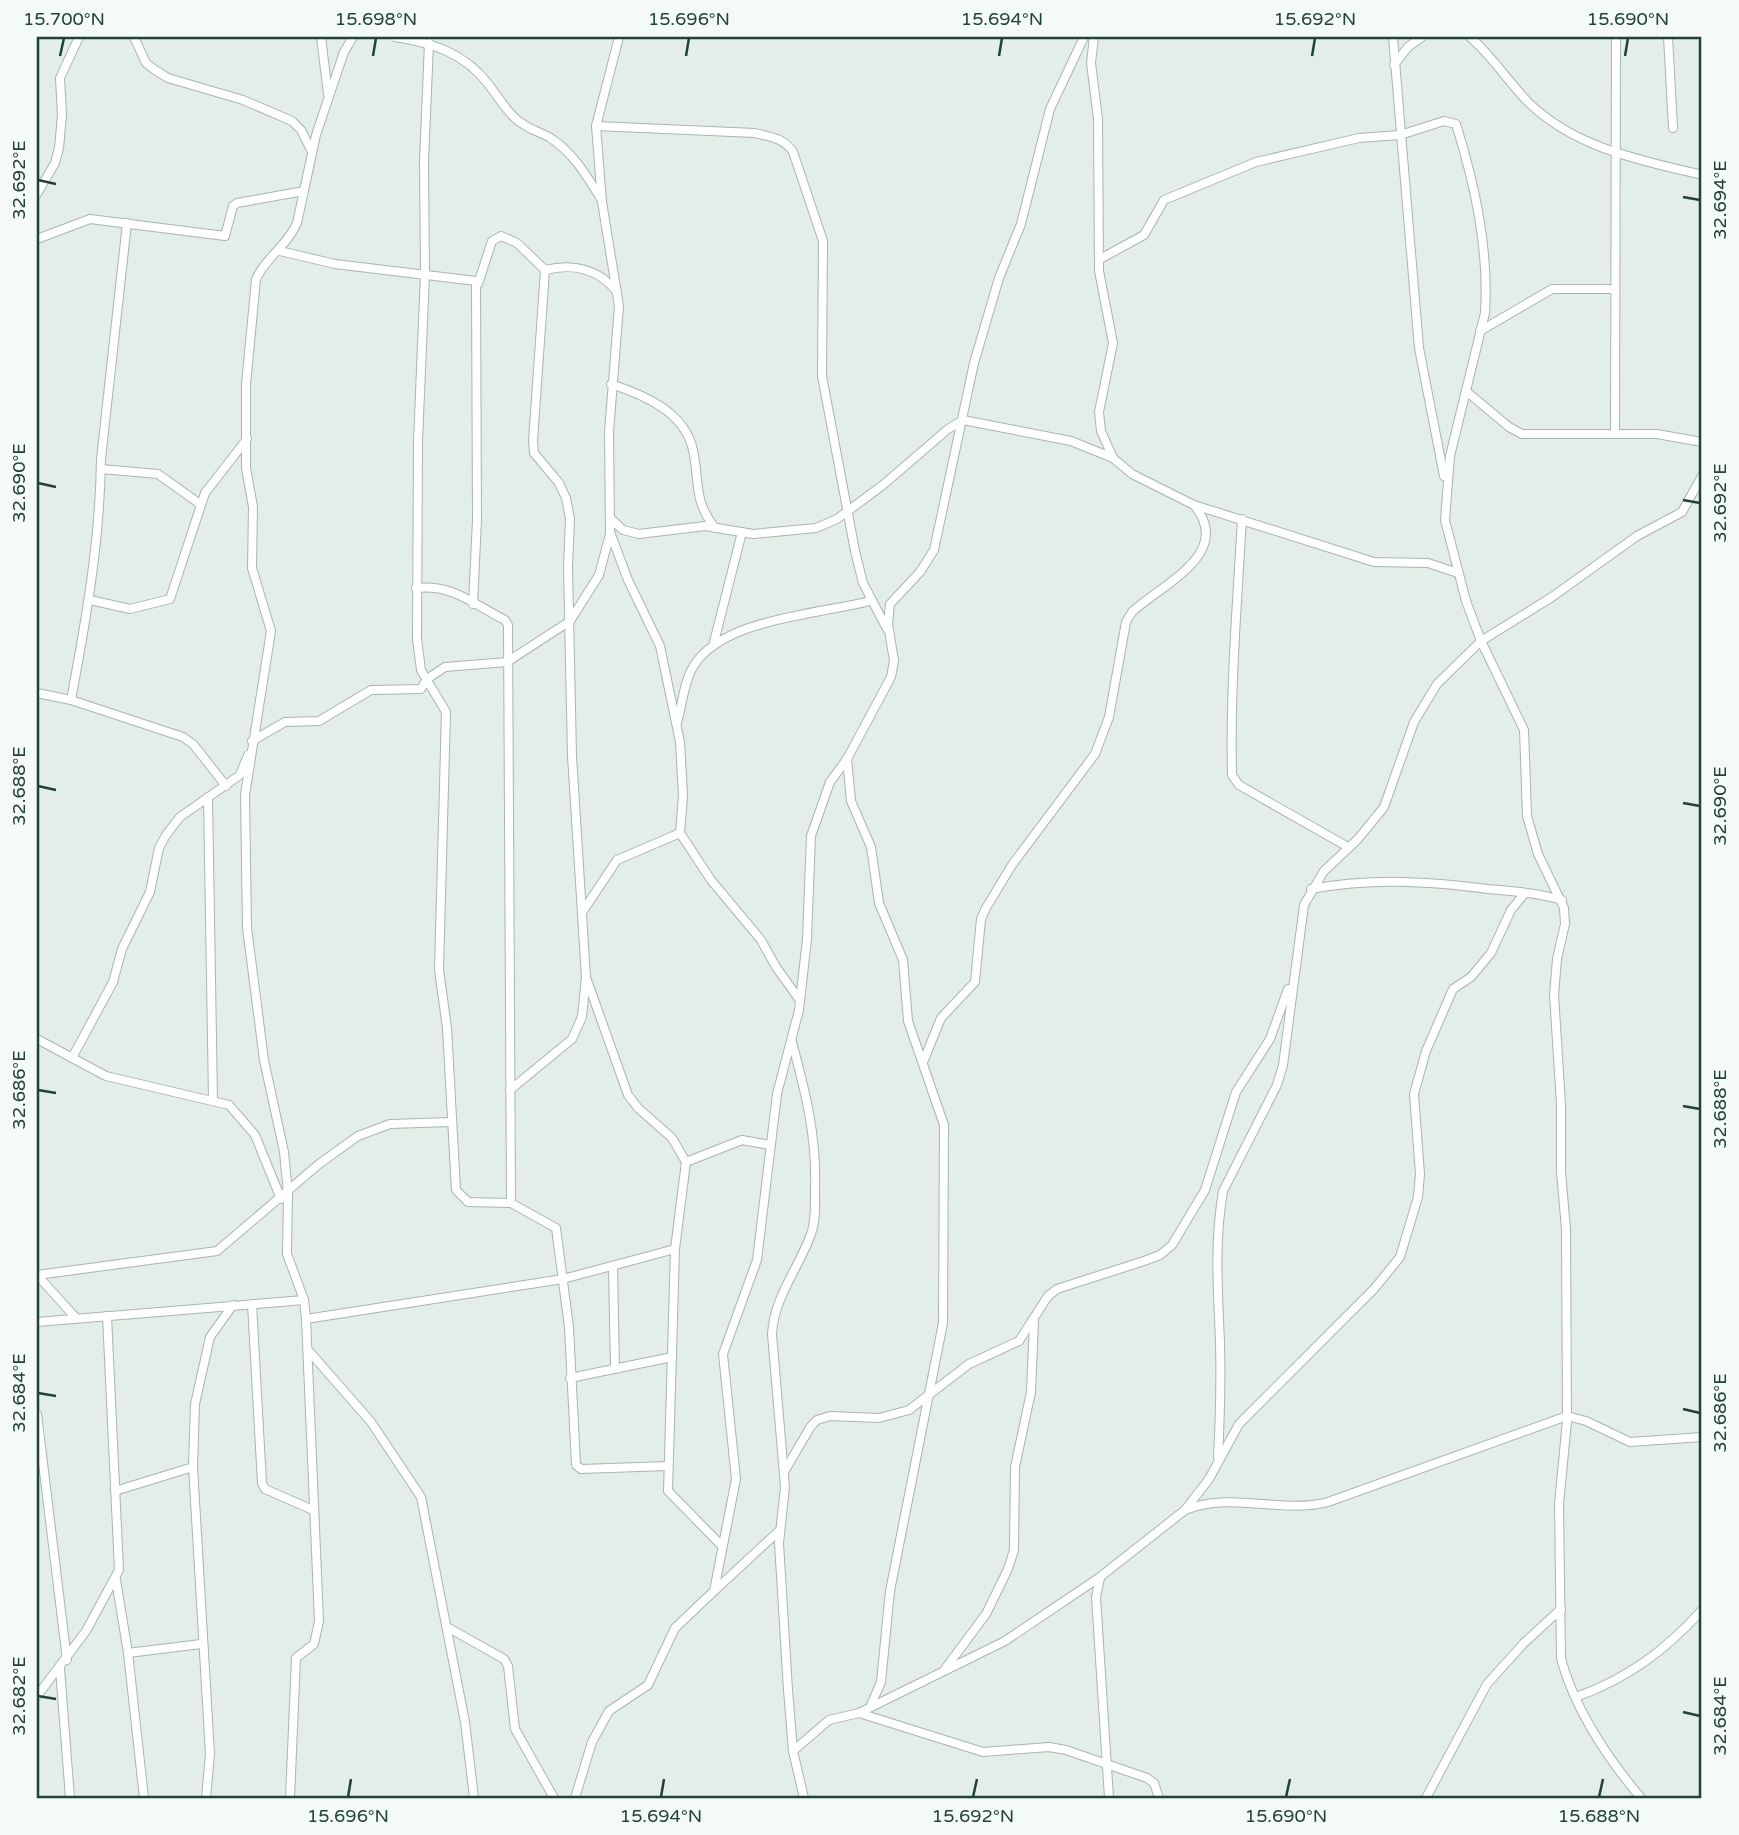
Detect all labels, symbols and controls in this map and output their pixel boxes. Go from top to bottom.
text: 15.700°N [23,8,105,30]
text: 15.698°N [335,8,417,30]
text: 15.696°N [648,8,730,30]
text: 15.694°N [961,8,1043,30]
text: 15.692°N [1274,8,1356,30]
text: 15.690°N [1587,8,1669,30]
text: 32.692°E [8,140,30,220]
text: 32.694°E [1709,160,1731,240]
text: 32.690°E [8,443,30,523]
text: 32.692°E [1709,463,1731,543]
text: 32.688°E [8,746,30,826]
text: 32.690°E [1709,766,1731,846]
text: 32.686°E [8,1050,30,1130]
text: 32.688°E [1709,1069,1731,1149]
text: 32.684°E [8,1353,30,1433]
text: 32.686°E [1709,1373,1731,1453]
text: 32.682°E [8,1656,30,1736]
text: 32.684°E [1709,1676,1731,1756]
text: 15.696°N [307,1805,389,1827]
text: 15.694°N [620,1805,702,1827]
text: 15.692°N [932,1805,1014,1827]
text: 15.690°N [1245,1805,1327,1827]
text: 15.688°N [1558,1805,1640,1827]

